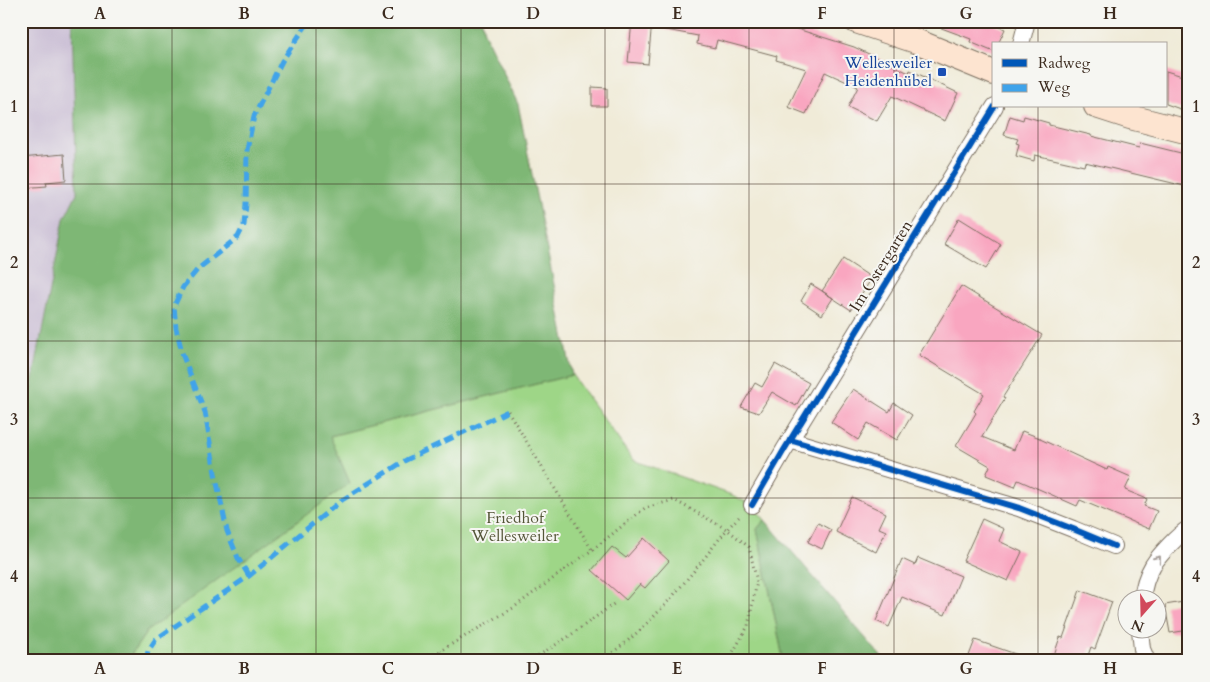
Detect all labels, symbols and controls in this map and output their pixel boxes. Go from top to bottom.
text: A [94,3,106,25]
text: B [238,3,250,25]
text: C [382,3,394,25]
text: D [526,3,540,25]
text: E [672,3,682,25]
text: F [817,3,827,25]
text: G [959,3,973,25]
text: H [1103,3,1117,25]
legend [992,42,1168,108]
place label: Wellesweiler Heidenhübel [844,52,932,92]
text: Radweg [1038,53,1091,73]
marker: Wellesweiler Heidenhübel [936,66,948,78]
text: Weg [1037,77,1070,97]
text: 1 [10,96,18,118]
text: 1 [1192,96,1200,118]
street label: Im Ostergarten [844,216,918,316]
text: 2 [10,252,18,274]
text: 2 [1192,252,1200,274]
text: 3 [10,409,18,431]
text: 3 [1192,409,1200,431]
park label: Friedhof Wellesweiler [470,507,559,547]
one-way arrow [1153,556,1161,565]
text: 4 [10,566,18,588]
text: 4 [1192,566,1200,588]
north arrow [1118,590,1168,640]
text: N [1129,615,1147,637]
text: A [94,658,106,680]
text: B [238,658,250,680]
text: C [382,658,394,680]
text: D [526,658,540,680]
text: E [672,658,682,680]
text: F [817,658,827,680]
text: G [959,658,973,680]
text: H [1103,658,1117,680]

